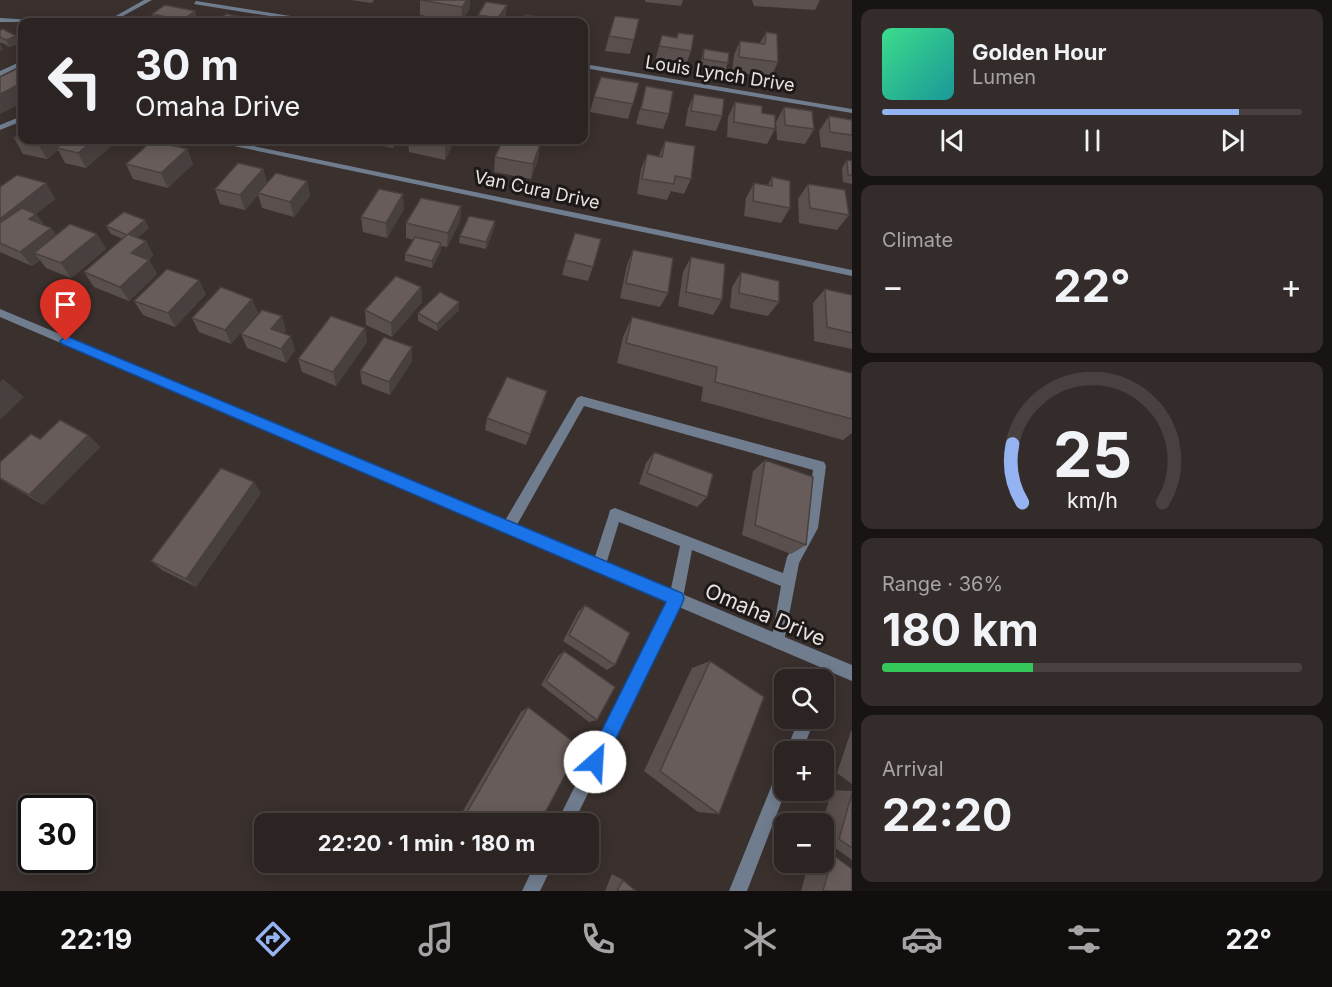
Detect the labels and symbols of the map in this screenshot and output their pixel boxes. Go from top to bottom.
street label: Louis Lynch Drive [644,51,796,96]
street label: Van Cura Drive [472,166,602,213]
pin [40,279,91,341]
street label: Omaha Drive [701,578,829,651]
position arrow [563,730,627,794]
speed limit sign: 30 [18,795,96,873]

